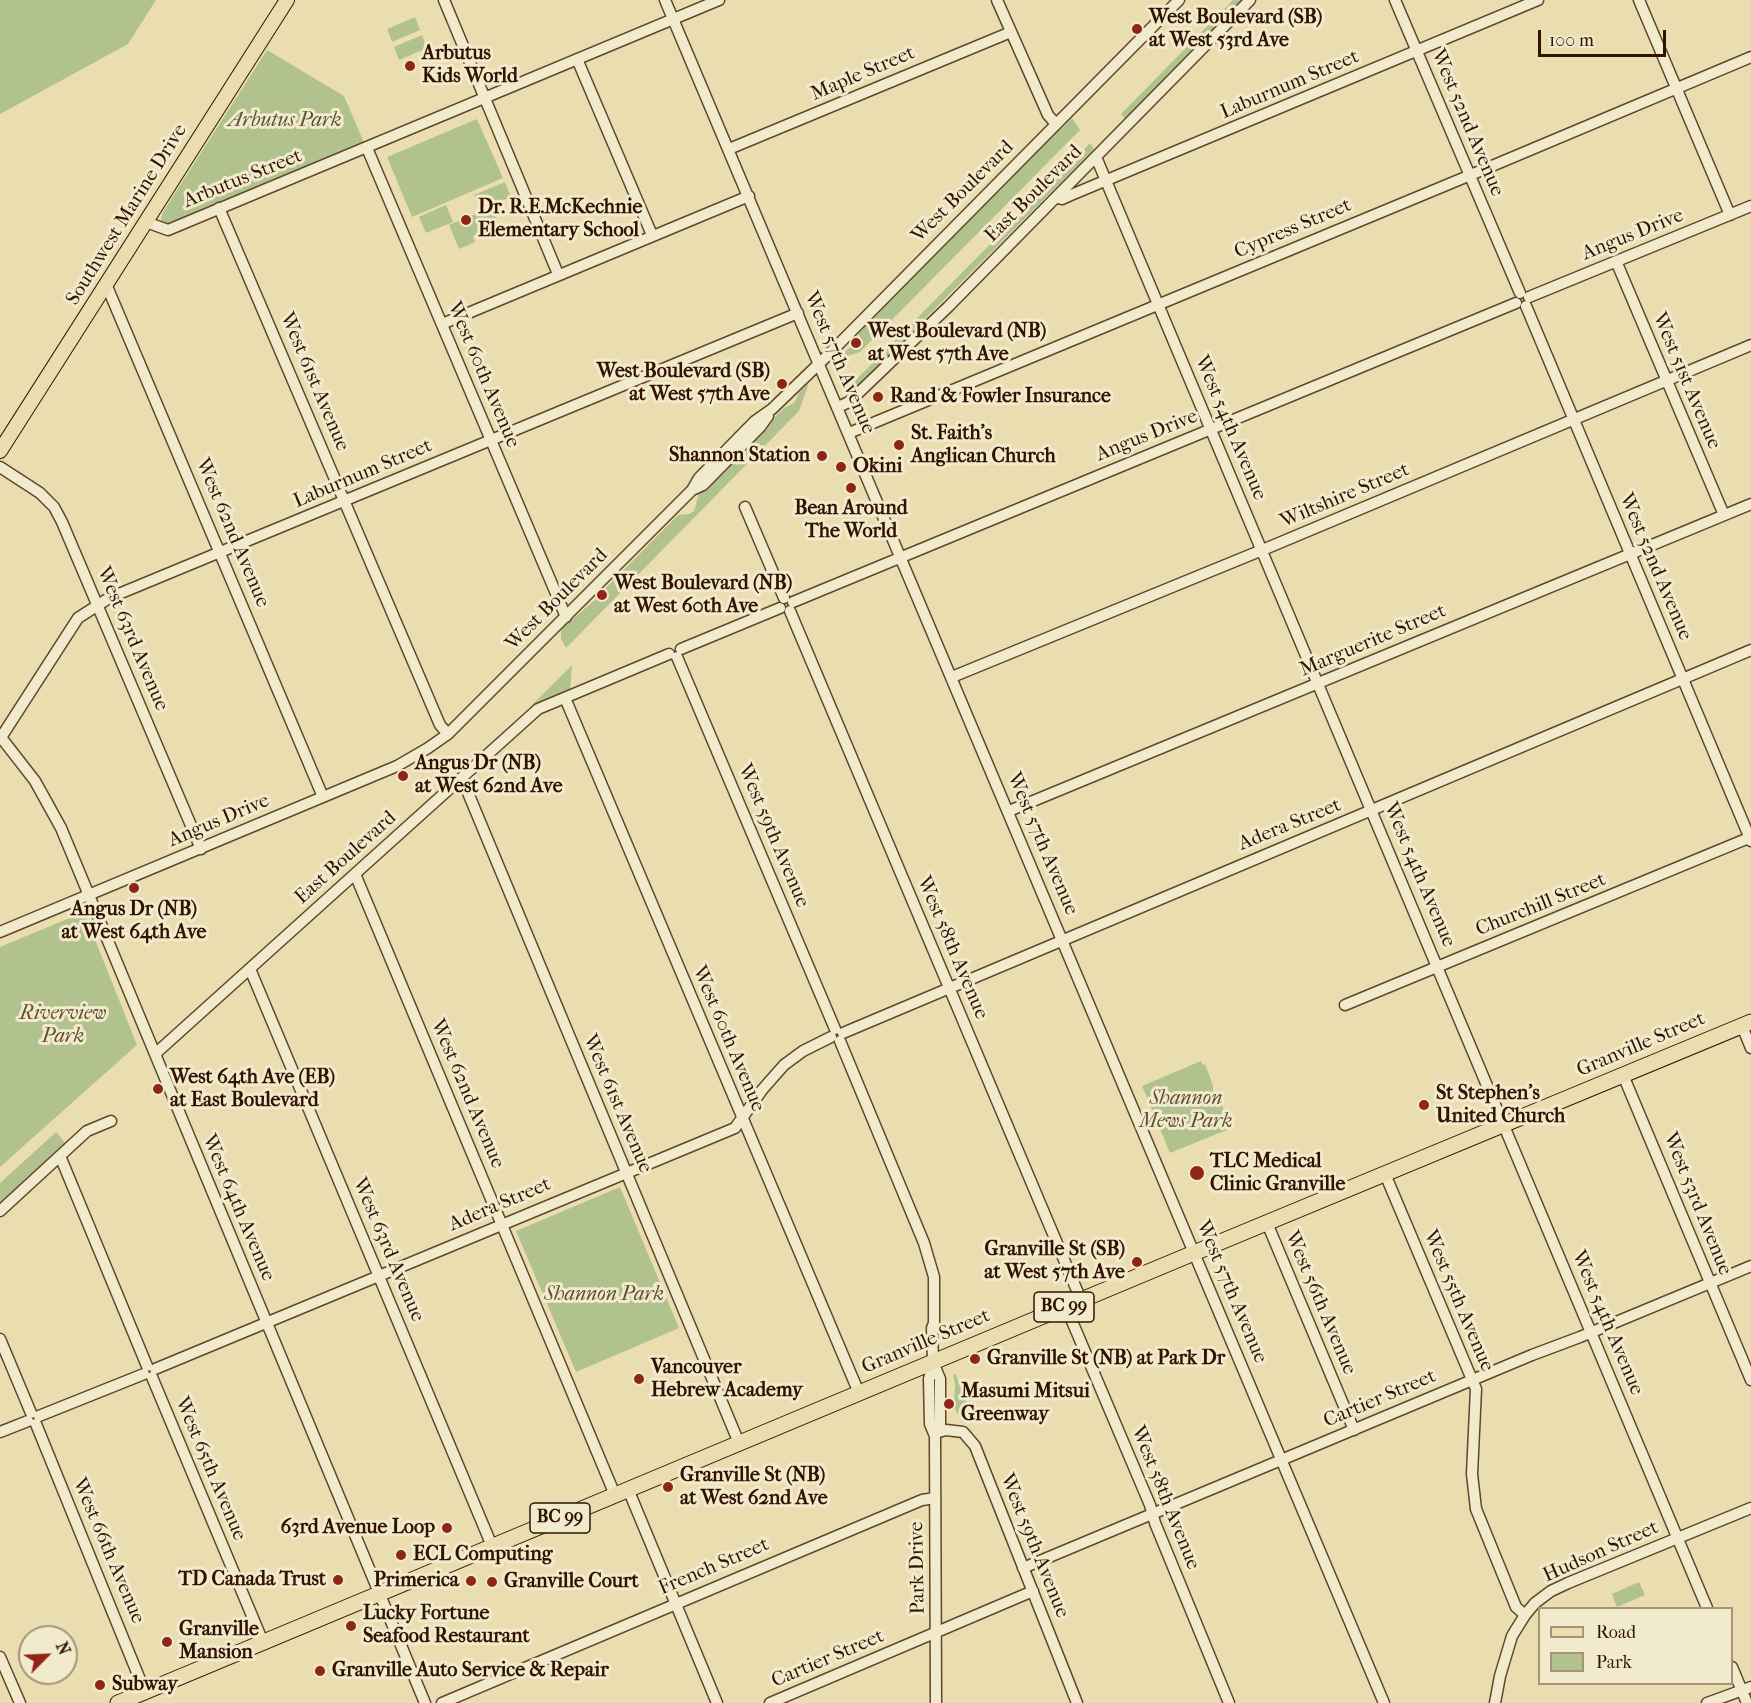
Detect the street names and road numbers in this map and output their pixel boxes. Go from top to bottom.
street label: Maple Street [807,41,919,107]
street label: Laburnum Street [1217,45,1363,125]
street label: West 52nd Avenue [1425,46,1509,200]
street label: Southwest Marine Drive [61,120,193,310]
street label: West Boulevard [907,136,1019,248]
street label: East Boulevard [980,140,1088,248]
street label: Arbutus Street [180,144,306,214]
street label: Cypress Street [1231,194,1355,264]
street label: Angus Drive [1579,204,1687,266]
street label: West 57th Avenue [798,288,880,438]
street label: West 60th Avenue [441,298,525,452]
street label: West 61st Avenue [274,309,354,455]
street label: West 51st Avenue [1646,309,1726,453]
street label: West 54th Avenue [1189,352,1271,504]
street label: Angus Drive [1093,405,1201,467]
street label: Laburnum Street [290,434,436,514]
street label: West 62nd Avenue [190,455,274,611]
street label: Wiltshire Street [1277,458,1413,534]
street label: West 52nd Avenue [1613,490,1697,644]
street label: West Boulevard [501,544,613,656]
street label: West 63rd Avenue [91,563,173,715]
street label: Marguerite Street [1296,599,1450,683]
street label: West 59th Avenue [732,761,814,911]
street label: West 57th Avenue [1001,769,1083,919]
street label: Angus Drive [165,789,273,853]
street label: Adera Street [1235,794,1345,856]
street label: West 54th Avenue [1378,799,1460,951]
street label: East Boulevard [290,806,402,910]
street label: Churchill Street [1472,868,1610,942]
street label: West 58th Avenue [911,873,993,1023]
street label: West 60th Avenue [686,962,770,1116]
street label: Granville Street [1573,1007,1709,1083]
street label: West 62nd Avenue [425,1016,509,1172]
street label: West 61st Avenue [577,1031,657,1177]
street label: West 53rd Avenue [1657,1129,1737,1279]
street label: West 64th Avenue [196,1131,280,1285]
street label: Adera Street [445,1173,555,1237]
street label: West 63rd Avenue [347,1174,429,1326]
street label: West 57th Avenue [1190,1217,1272,1367]
street label: West 55th Avenue [1417,1227,1499,1375]
street label: West 56th Avenue [1279,1228,1361,1378]
street label: West 54th Avenue [1566,1247,1648,1399]
road number: BC 99 [1034,1292,1094,1322]
street label: Granville Street [858,1304,994,1380]
street label: Cartier Street [1320,1365,1440,1433]
street label: West 65th Avenue [169,1394,251,1544]
street label: West 58th Avenue [1125,1423,1205,1573]
street label: West 59th Avenue [994,1470,1074,1622]
street label: West 66th Avenue [67,1475,149,1627]
road number: BC 99 [530,1503,590,1533]
street label: Hudson Street [1540,1516,1662,1588]
street label: Park Drive [905,1521,931,1615]
street label: French Street [655,1533,773,1601]
street label: Cartier Street [768,1625,888,1693]

